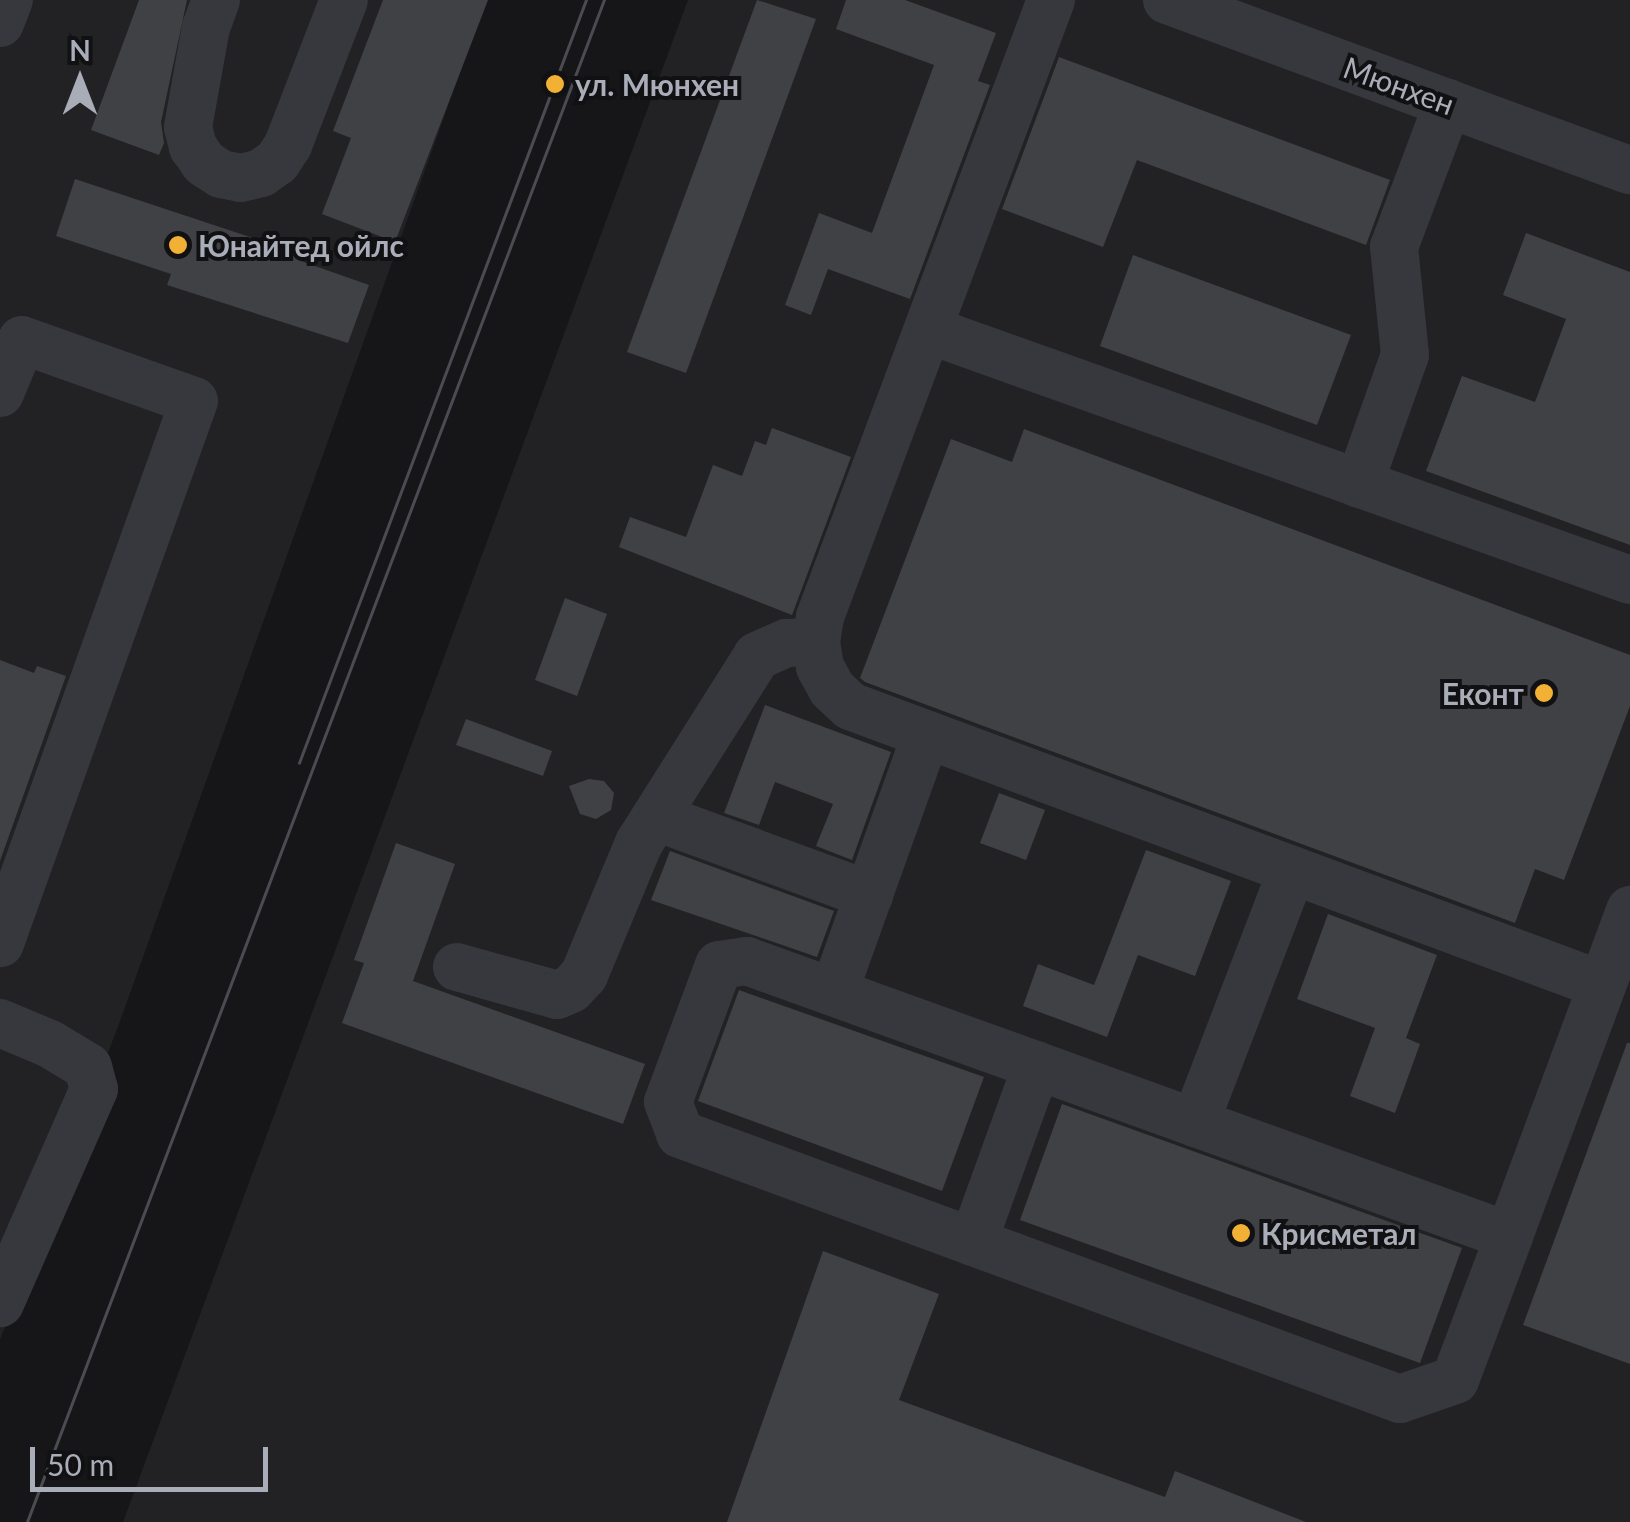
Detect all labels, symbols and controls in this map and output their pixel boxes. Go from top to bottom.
north arrow [30,30,130,130]
text: N [69,33,91,67]
street label: Мюнхен [1339,48,1459,122]
place label: ул. Мюнхен [575,66,739,102]
marker: ул. Мюнхен [544,73,566,95]
place label: Юнайтед ойлс [198,227,404,263]
marker: Юнайтед ойлс [167,234,189,256]
place label: Еконт [1442,675,1524,711]
marker: Еконт [1533,682,1555,704]
place label: Крисметал [1261,1215,1416,1251]
marker: Крисметал [1230,1222,1252,1244]
scale bar [35,1427,272,1489]
text: 50 m [47,1446,114,1482]

